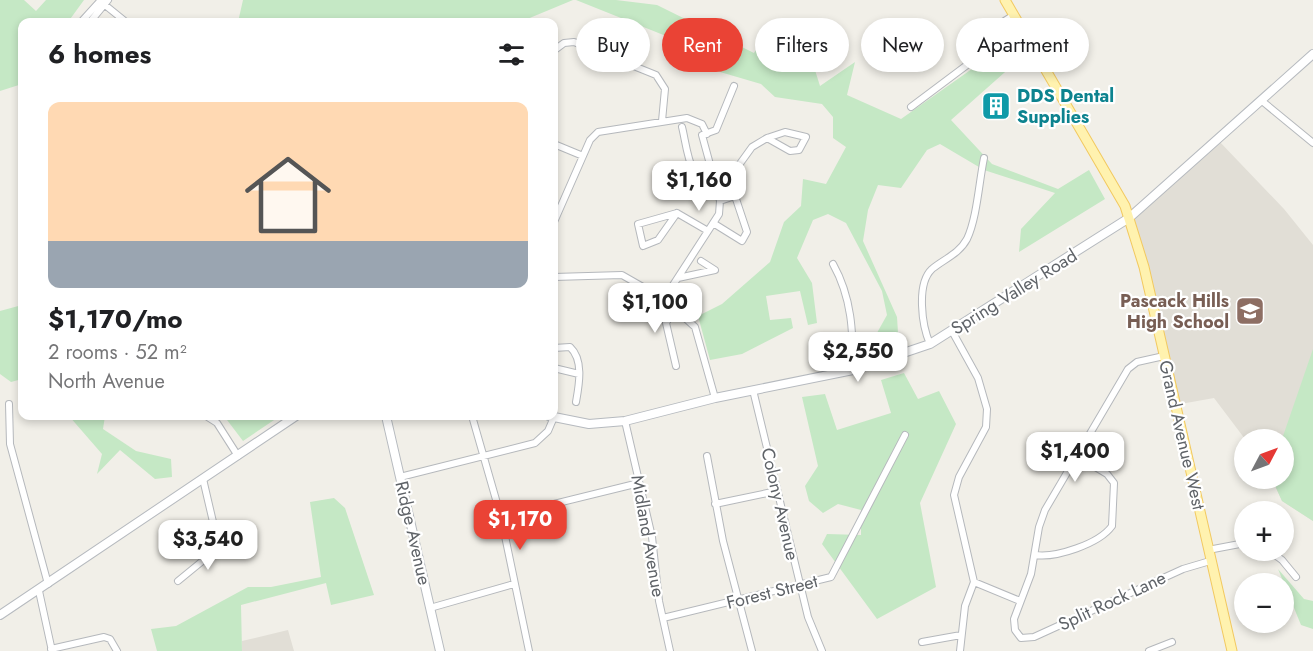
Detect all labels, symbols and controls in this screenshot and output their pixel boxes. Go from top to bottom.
chip: Buy [576,18,650,72]
chip: Rent [662,18,743,72]
chip: Filters [755,18,849,72]
chip: New [861,18,944,72]
chip: Apartment [956,18,1089,72]
text: 6 homes [48,35,151,73]
icon: filters [495,38,528,71]
place label: DDS Dental Supplies [1017,83,1114,130]
building icon: DDS Dental Supplies [980,90,1012,122]
icon: home [234,141,342,249]
pin: $1,160 [650,161,748,212]
text: $1,160 [666,166,732,195]
street label: Spring Valley Road [946,243,1082,341]
pin: $1,100 [606,283,704,334]
text: $1,100 [622,288,688,317]
place label: Pascack Hills High School [1120,288,1229,335]
school or university icon: Pascack Hills High School [1234,295,1266,327]
text: $1,170/mo [48,300,183,338]
pin: $2,550 [809,332,907,383]
text: $2,550 [822,337,894,366]
text: 2 rooms · 52 m² [48,338,187,367]
street label: Grand Avenue West [1152,358,1212,513]
text: North Avenue [48,367,165,396]
north arrow [1234,429,1294,489]
map controls [1234,429,1294,633]
pin: $1,400 [1026,432,1124,483]
text: $1,400 [1040,437,1110,466]
street label: Colony Avenue [754,445,806,563]
street label: Midland Avenue [624,473,672,599]
street label: Ridge Avenue [388,478,438,588]
pin: $1,170 [471,500,569,551]
button: + [1234,501,1294,561]
text: $1,170 [488,505,552,534]
pin: $3,540 [159,520,257,571]
text: $3,540 [172,525,244,554]
street label: Split Rock Lane [1054,565,1170,637]
street label: Forest Street [724,568,821,616]
button: − [1234,573,1294,633]

